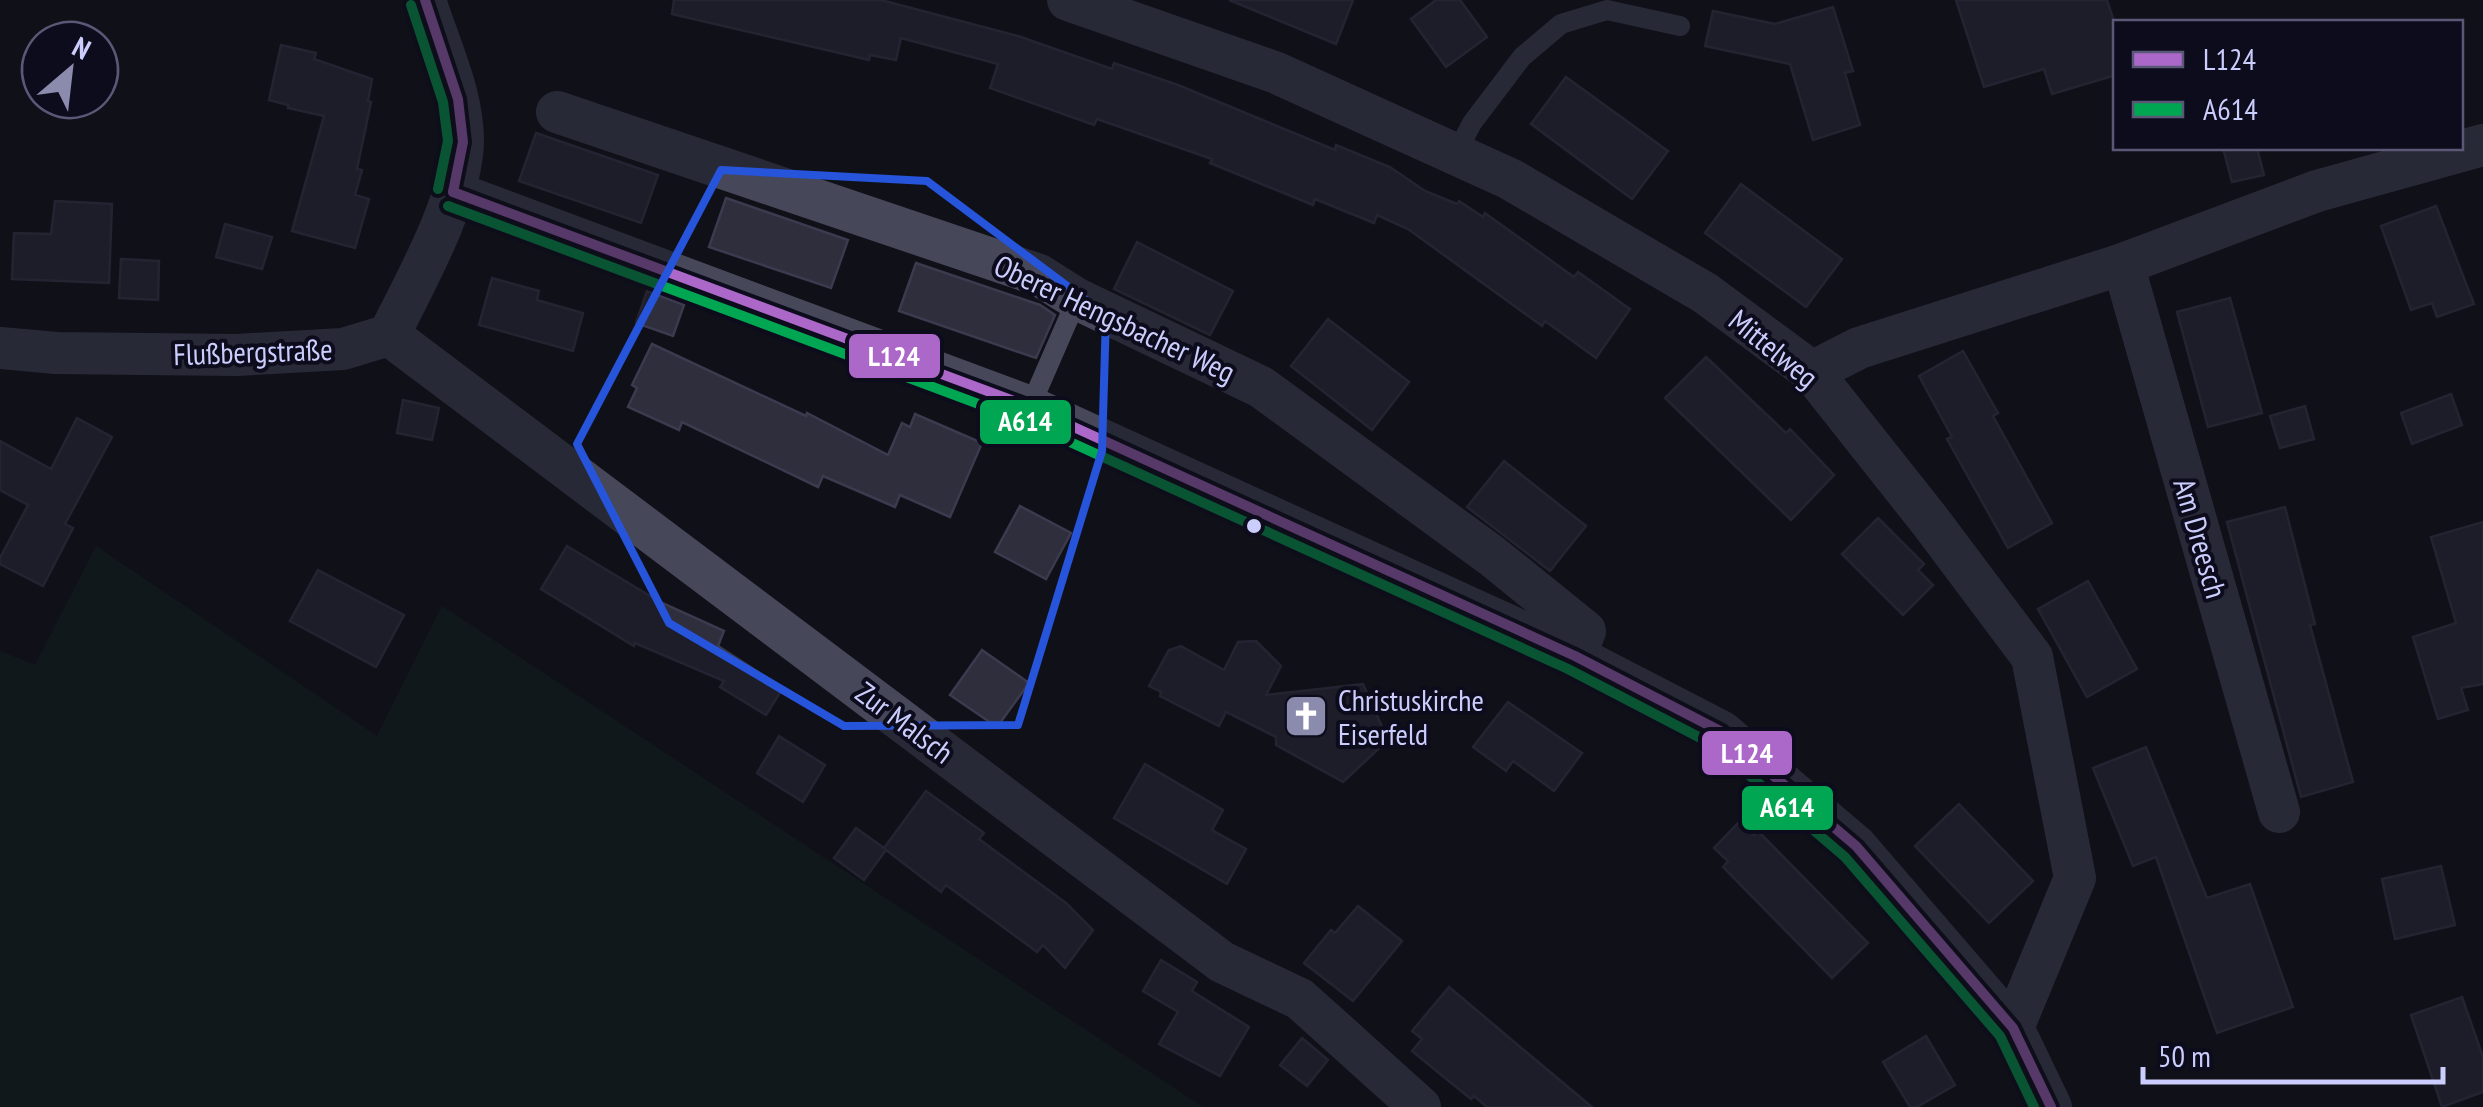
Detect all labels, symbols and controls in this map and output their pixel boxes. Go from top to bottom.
north arrow [20,20,120,120]
legend [2113,20,2463,150]
text: N [67,28,97,67]
text: L124 [2203,39,2256,78]
text: A614 [2203,89,2258,128]
street label: Oberer Hengsbacher Weg [988,245,1242,391]
street label: Mittelweg [1721,300,1827,396]
street label: Flußbergstraße [173,329,333,373]
line badge: L124 [847,332,942,380]
text: L124 [868,337,921,374]
line badge: A614 [978,398,1073,446]
text: A614 [997,402,1053,439]
street label: Am Dreesch [2165,474,2237,602]
unlabelled marker [1244,516,1264,536]
street label: Zur Malsch [848,673,962,771]
place label: Christuskirche Eiserfeld [1338,680,1484,753]
church icon: Christuskirche Eiserfeld [1283,693,1329,739]
line badge: L124 [1700,729,1794,777]
text: L124 [1721,734,1774,771]
line badge: A614 [1740,784,1835,832]
text: A614 [1759,788,1815,825]
scale bar [2143,1022,2443,1084]
text: 50 m [2158,1036,2211,1075]

